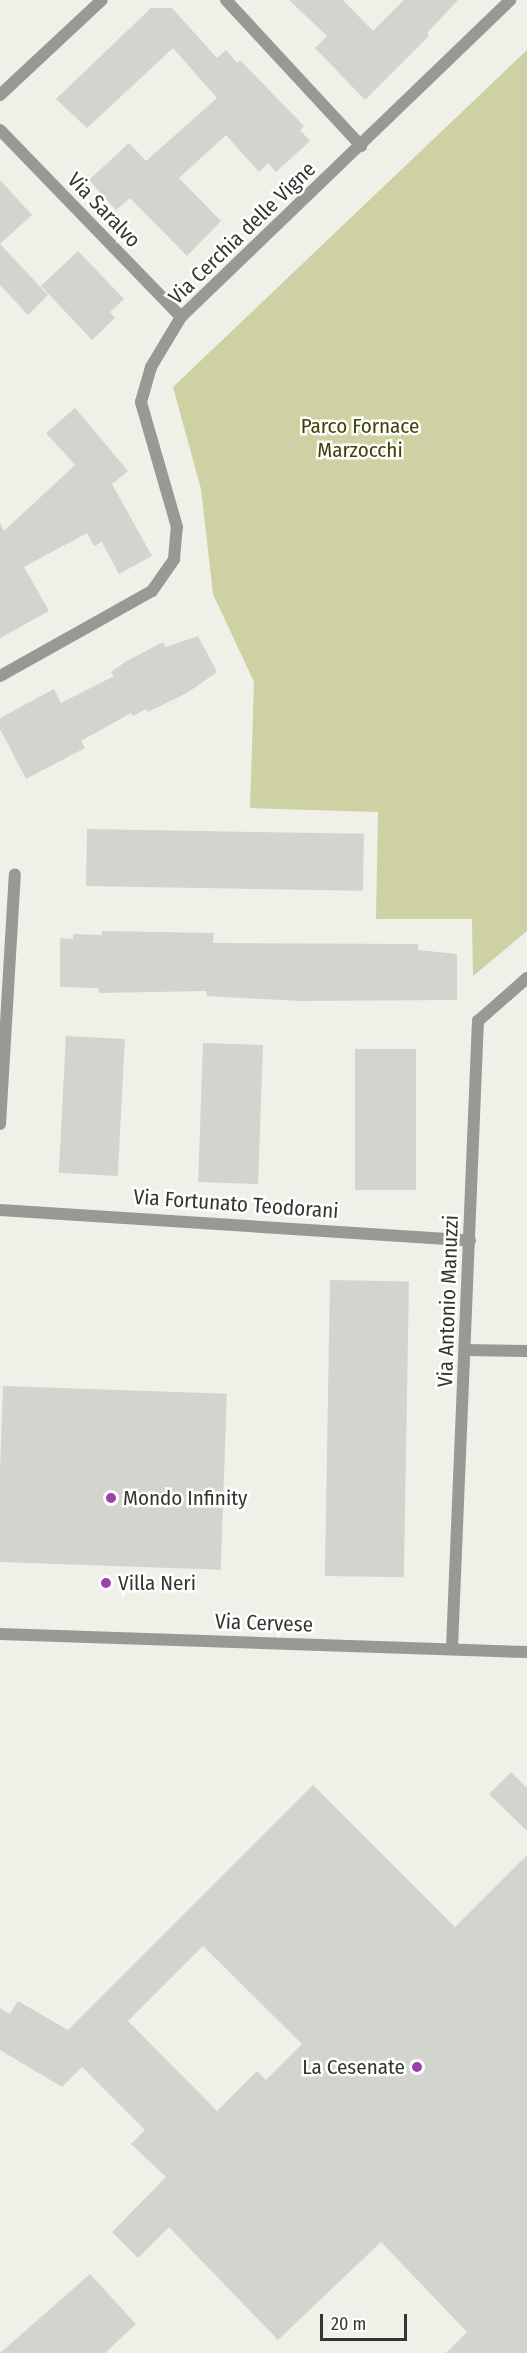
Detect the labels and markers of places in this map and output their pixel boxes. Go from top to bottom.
place label: Mondo Infinity [123,1485,247,1511]
marker: Mondo Infinity [104,1491,118,1505]
place label: Villa Neri [118,1570,196,1596]
marker: Villa Neri [99,1576,113,1590]
place label: La Cesenate [302,2054,405,2080]
marker: La Cesenate [410,2060,424,2074]

